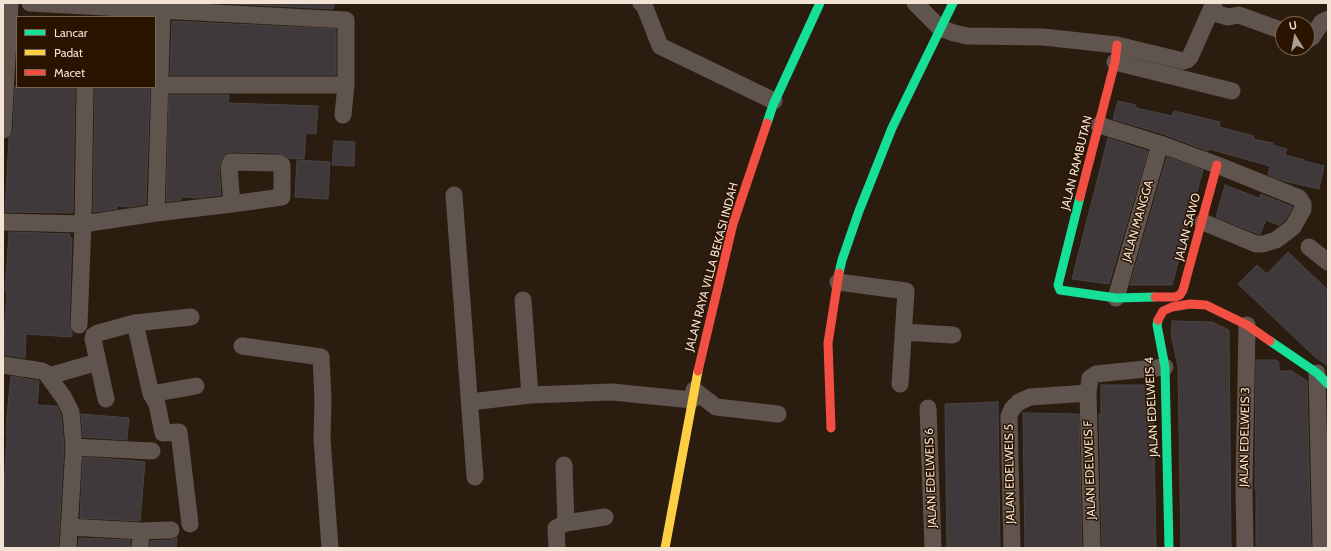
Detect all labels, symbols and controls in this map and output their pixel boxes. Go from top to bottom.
legend [16,16,156,88]
north arrow [1275,16,1315,56]
text: U [1288,18,1298,33]
text: Lancar [54,25,87,40]
text: Padat [54,45,83,60]
text: Macet [54,65,85,80]
street label: JALAN RAMBUTAN [1058,114,1096,212]
street label: JALAN MANGGA [1119,179,1157,263]
street label: JALAN RAYA VILLA BEKASI INDAH [683,181,741,353]
street label: JALAN SAWO [1172,192,1204,262]
street label: JALAN EDELWEIS 4 [1142,357,1162,457]
street label: JALAN EDELWEIS 3 [1237,387,1253,487]
street label: JALAN EDELWEIS F [1081,420,1099,520]
street label: JALAN EDELWEIS 5 [1002,424,1018,524]
street label: JALAN EDELWEIS 6 [922,428,940,528]

